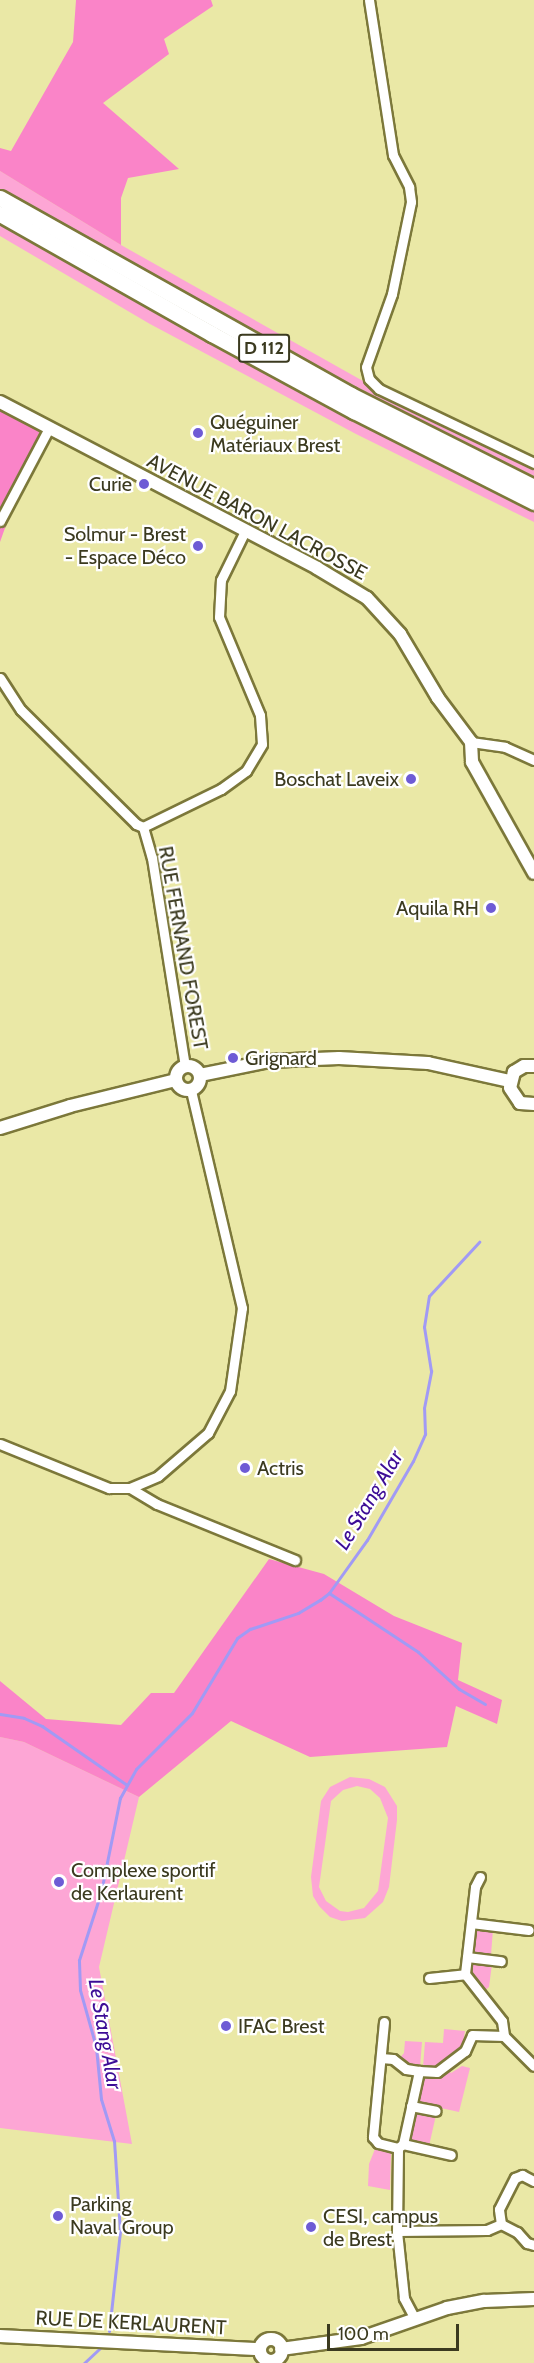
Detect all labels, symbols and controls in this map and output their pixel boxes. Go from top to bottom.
road number: D 112 [237,333,291,363]
place label: Quéguiner Matériaux Brest [210,410,340,457]
marker: Quéguiner Matériaux Brest [191,426,205,440]
street label: AVENUE BARON LACROSSE [143,449,371,585]
place label: Curie [89,472,132,496]
marker: Curie [137,477,151,491]
place label: Solmur - Brest - Espace Déco [64,522,186,569]
marker: Solmur - Brest - Espace Déco [191,539,205,553]
place label: Boschat Laveix [274,767,399,791]
marker: Boschat Laveix [404,772,418,786]
street label: RUE FERNAND FOREST [153,844,213,1052]
place label: Aquila RH [396,896,479,920]
marker: Aquila RH [484,901,498,915]
place label: Grignard [245,1046,317,1070]
marker: Grignard [226,1051,240,1065]
water label: Le Stang Alar [330,1446,408,1554]
place label: Actris [257,1456,304,1480]
marker: Actris [238,1461,252,1475]
place label: Complexe sportif de Kerlaurent [71,1858,216,1905]
marker: Complexe sportif de Kerlaurent [52,1875,66,1889]
water label: Le Stang Alar [83,1977,127,2091]
place label: IFAC Brest [238,2014,325,2038]
marker: IFAC Brest [219,2019,233,2033]
place label: Parking Naval Group [70,2192,174,2239]
place label: CESI, campus de Brest [323,2204,438,2251]
marker: Parking Naval Group [51,2209,65,2223]
marker: CESI, campus de Brest [304,2220,318,2234]
street label: RUE DE KERLAURENT [35,2306,227,2340]
scale bar [330,2312,462,2350]
text: 100 m [338,2323,389,2345]

